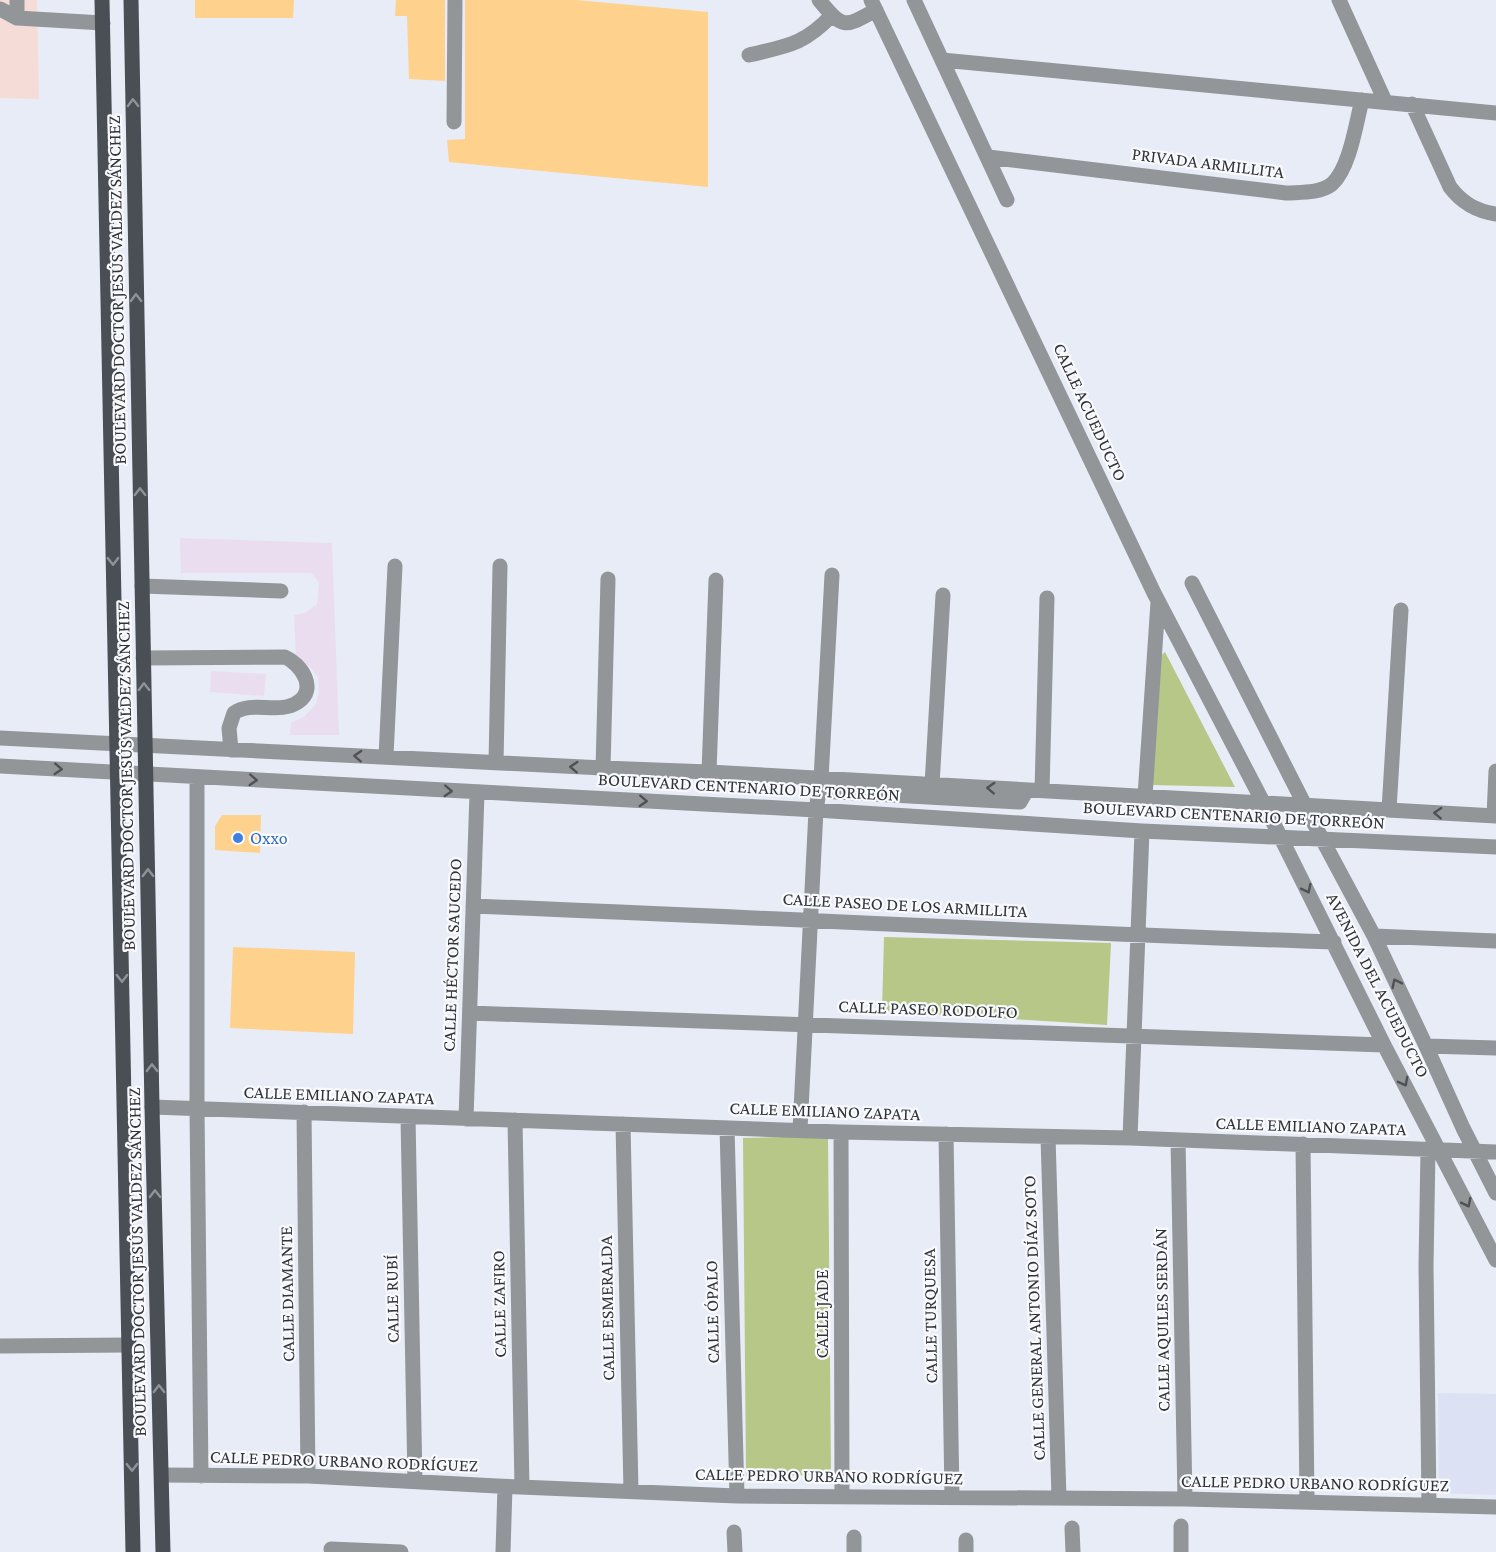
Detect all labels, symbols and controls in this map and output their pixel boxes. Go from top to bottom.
one-way arrow [127,98,139,107]
street label: BOULEVARD DOCTOR JESÚS VALDEZ SÁNCHEZ [104,115,130,465]
street label: PRIVADA ARMILLITA [1131,144,1286,182]
one-way arrow [130,293,143,302]
street label: CALLE ACUEDUCTO [1049,340,1131,484]
one-way arrow [134,488,146,497]
one-way arrow [107,556,119,565]
street label: BOULEVARD DOCTOR JESÚS VALDEZ SÁNCHEZ [113,601,139,951]
one-way arrow [137,683,150,692]
one-way arrow [354,749,363,762]
one-way arrow [569,760,578,773]
one-way arrow [54,763,63,776]
street label: BOULEVARD CENTENARIO DE TORREÓN [598,769,901,805]
one-way arrow [249,773,258,786]
one-way arrow [987,781,996,794]
one-way arrow [443,785,452,798]
one-way arrow [638,795,647,808]
street label: BOULEVARD CENTENARIO DE TORREÓN [1083,797,1386,833]
one-way arrow [1433,806,1442,819]
place label: Oxxo [250,828,288,848]
marker: Oxxo [231,831,245,845]
street label: CALLE HÉCTOR SAUCEDO [439,858,465,1052]
one-way arrow [141,868,154,877]
one-way arrow [1300,883,1312,894]
street label: CALLE PASEO DE LOS ARMILLITA [782,889,1029,921]
street label: AVENIDA DEL ACUEDUCTO [1323,889,1433,1081]
one-way arrow [115,973,128,982]
one-way arrow [1392,979,1404,990]
street label: CALLE PASEO RODOLFO [838,996,1018,1022]
one-way arrow [145,1063,158,1072]
one-way arrow [1397,1076,1408,1087]
street label: CALLE EMILIANO ZAPATA [243,1082,436,1108]
street label: BOULEVARD DOCTOR JESÚS VALDEZ SÁNCHEZ [124,1087,150,1437]
street label: CALLE EMILIANO ZAPATA [729,1098,922,1124]
street label: CALLE EMILIANO ZAPATA [1215,1113,1408,1139]
street label: CALLE GENERAL ANTONIO DÍAZ SOTO [1019,1175,1049,1461]
one-way arrow [148,1189,161,1198]
one-way arrow [1460,1196,1471,1207]
street label: CALLE DIAMANTE [276,1226,298,1362]
street label: CALLE AQUILES SERDÁN [1150,1228,1174,1412]
street label: CALLE ESMERALDA [596,1234,618,1381]
street label: CALLE TURQUESA [919,1247,941,1384]
street label: CALLE ZAFIRO [488,1250,510,1358]
street label: CALLE RUBÍ [381,1255,403,1343]
street label: CALLE ÓPALO [701,1260,723,1364]
street label: CALLE JADE [812,1269,832,1359]
one-way arrow [153,1384,166,1393]
street label: CALLE PEDRO URBANO RODRÍGUEZ [210,1446,478,1476]
one-way arrow [126,1462,138,1471]
street label: CALLE PEDRO URBANO RODRÍGUEZ [695,1464,963,1488]
street label: CALLE PEDRO URBANO RODRÍGUEZ [1181,1471,1449,1495]

